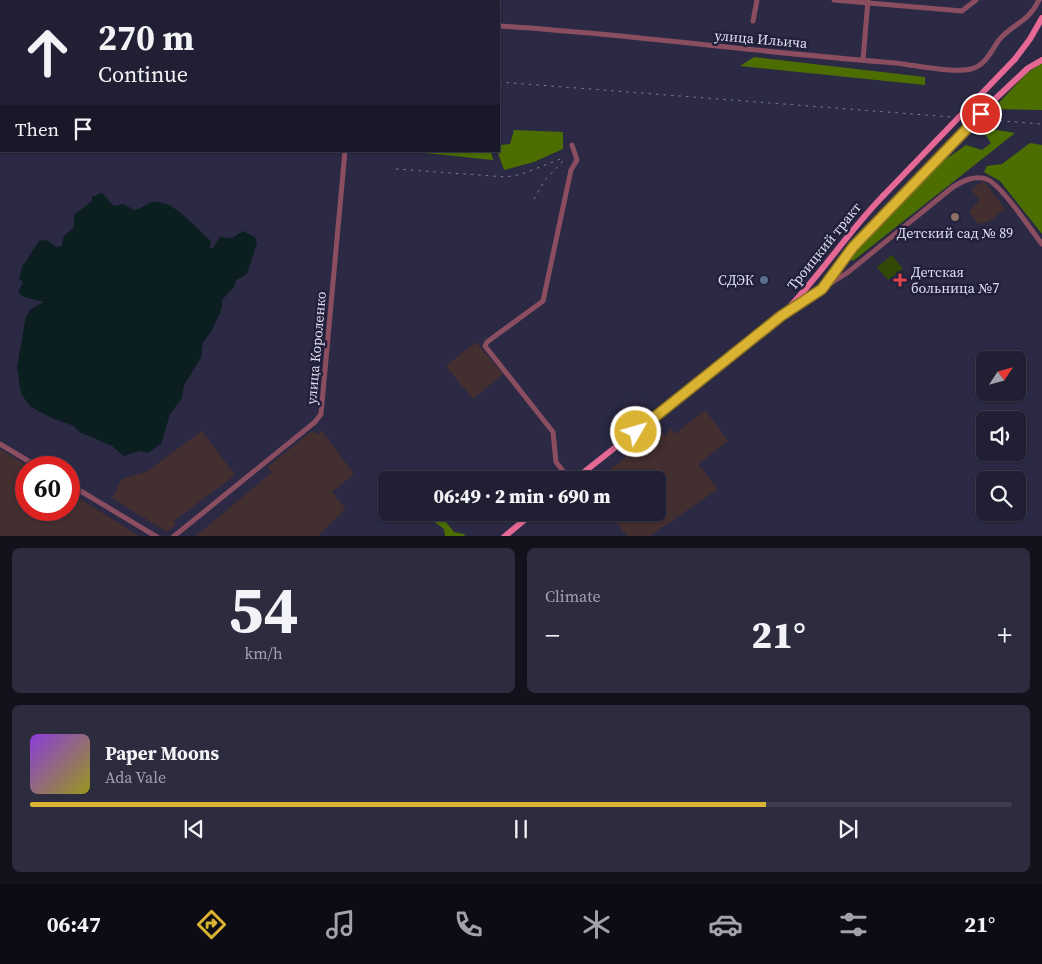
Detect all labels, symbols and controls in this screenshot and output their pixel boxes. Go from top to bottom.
text: 270 m [98,14,194,62]
icon: ahead [15,20,80,85]
street label: улица Ильича [714,25,809,53]
text: Continue [98,59,188,89]
pin [960,93,1002,135]
icon: arrive [967,100,995,128]
icon: arrive [69,115,97,143]
text: Then [15,116,59,142]
street label: Троицкий тракт [782,197,866,294]
marker: Детский сад № 89 [949,211,961,223]
place label: Детский сад № 89 [897,223,1013,243]
place label: Детская больница №7 [911,262,999,298]
place label: СДЭК [718,270,755,290]
marker: Детская больница №7 [893,273,907,287]
marker: СДЭК [758,274,770,286]
street label: улица Короленко [301,290,331,405]
north arrow [976,351,1026,401]
map controls [976,351,1026,521]
position arrow [609,405,661,457]
button: sound [976,411,1026,461]
speed limit sign: 60 [15,456,80,521]
button: search [976,471,1026,521]
text: 06:49 · 2 min · 690 m [433,483,611,509]
text: 54 [228,565,299,654]
text: Climate [545,585,601,607]
text: 21° [751,609,806,661]
text: − [545,616,560,654]
text: + [997,616,1012,654]
text: km/h [244,642,283,664]
text: Paper Moons [105,740,219,766]
text: Ada Vale [105,766,166,788]
icon: previous [180,815,208,843]
icon: pause [507,815,535,843]
icon: next [834,815,862,843]
icon: directions [194,907,229,942]
icon: music [323,907,358,942]
icon: phone [451,907,486,942]
icon: climate [579,907,614,942]
icon: car [708,907,743,942]
icon: filters [836,907,871,942]
text: 06:47 [47,909,101,939]
text: 21° [964,909,995,939]

